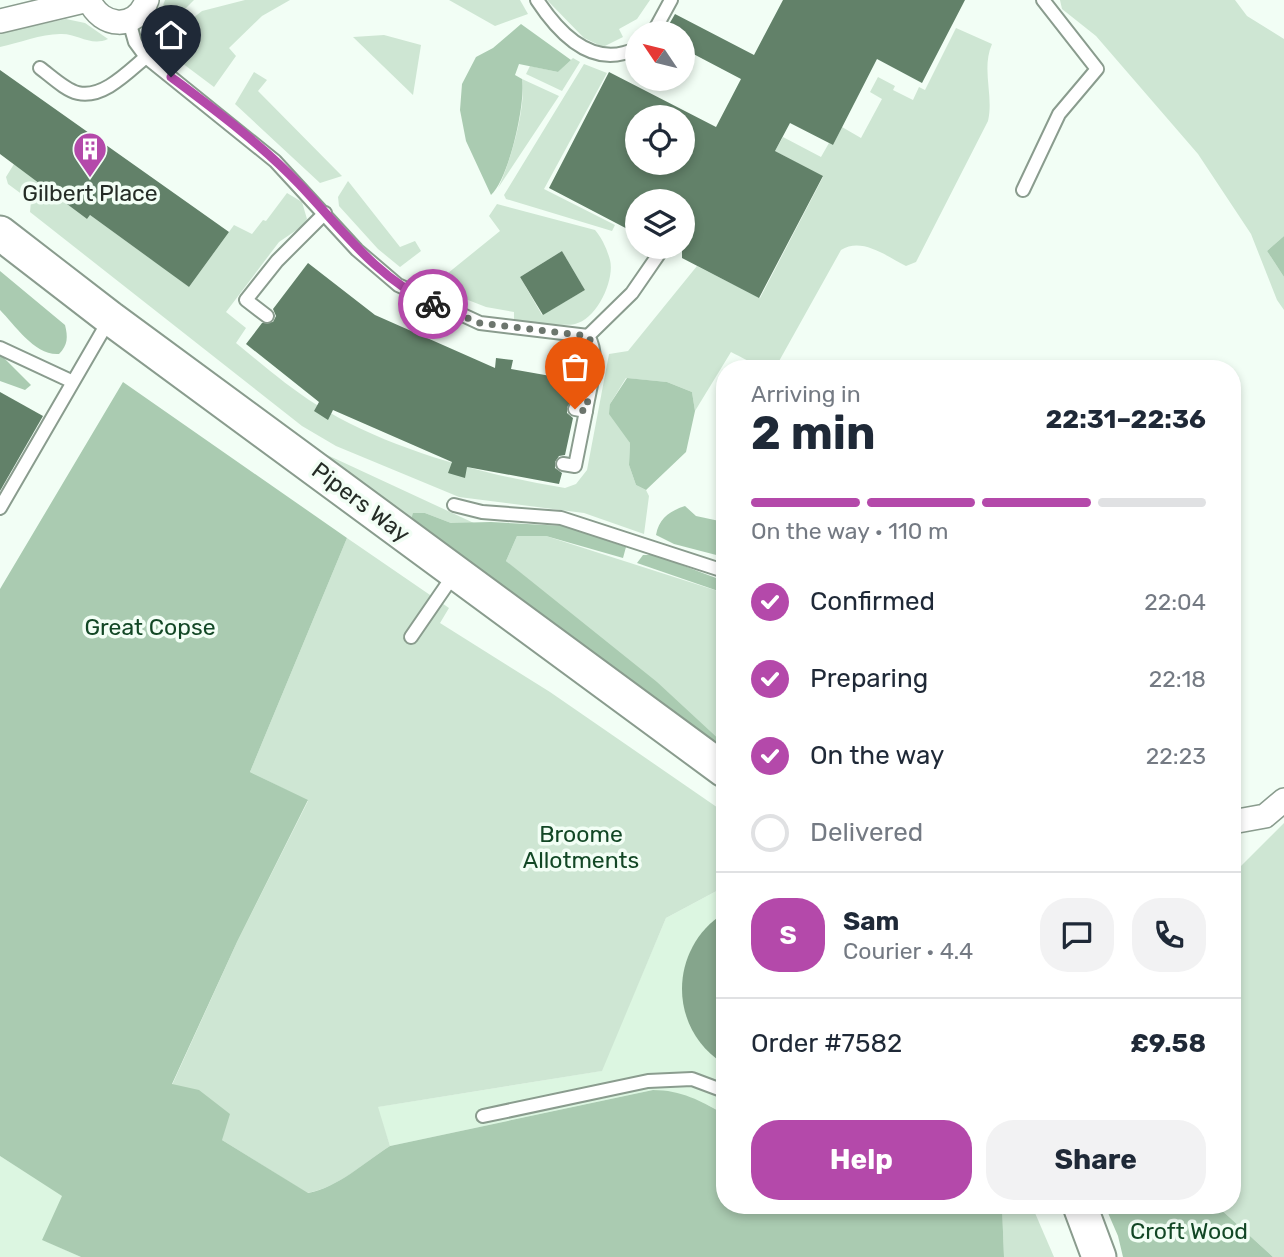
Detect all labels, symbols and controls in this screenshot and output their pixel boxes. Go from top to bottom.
pin [141,5,201,77]
icon: home [152,16,190,54]
north arrow [625,21,695,91]
map controls [625,21,695,259]
button: locate [625,105,695,175]
building icon: Gilbert Place [71,130,109,179]
place label: Gilbert Place [22,179,158,207]
button: layers [625,189,695,259]
courier [398,269,468,339]
icon: bike [414,285,452,323]
pin [545,337,605,409]
icon: bag [556,348,594,386]
text: Arriving in [751,380,861,408]
text: 22:31–22:36 [1045,404,1206,435]
text: 2 min [751,406,876,461]
street label: Pipers Way [306,456,416,548]
text: On the way · 110 m [751,517,949,545]
icon: check [751,583,789,621]
text: Confirmed [810,586,935,617]
text: 22:04 [1144,588,1206,616]
park label: Great Copse [84,613,216,641]
icon: check [751,660,789,698]
text: Preparing [810,663,928,694]
text: 22:18 [1149,665,1206,693]
icon: check [751,737,789,775]
text: On the way [810,740,944,771]
text: 22:23 [1146,742,1206,770]
text: Delivered [810,817,923,848]
park label: Broome Allotments [523,820,639,874]
button: chat [1040,898,1114,972]
button: phone [1132,898,1206,972]
text: Sam [843,906,899,937]
text: S [779,920,797,951]
text: Courier · 4.4 [843,937,973,965]
text: Order #7582 [751,1028,902,1059]
text: £9.58 [1130,1028,1206,1059]
button: Help [751,1120,972,1200]
button: Share [986,1120,1206,1200]
park label: Croft Wood [1130,1217,1248,1245]

